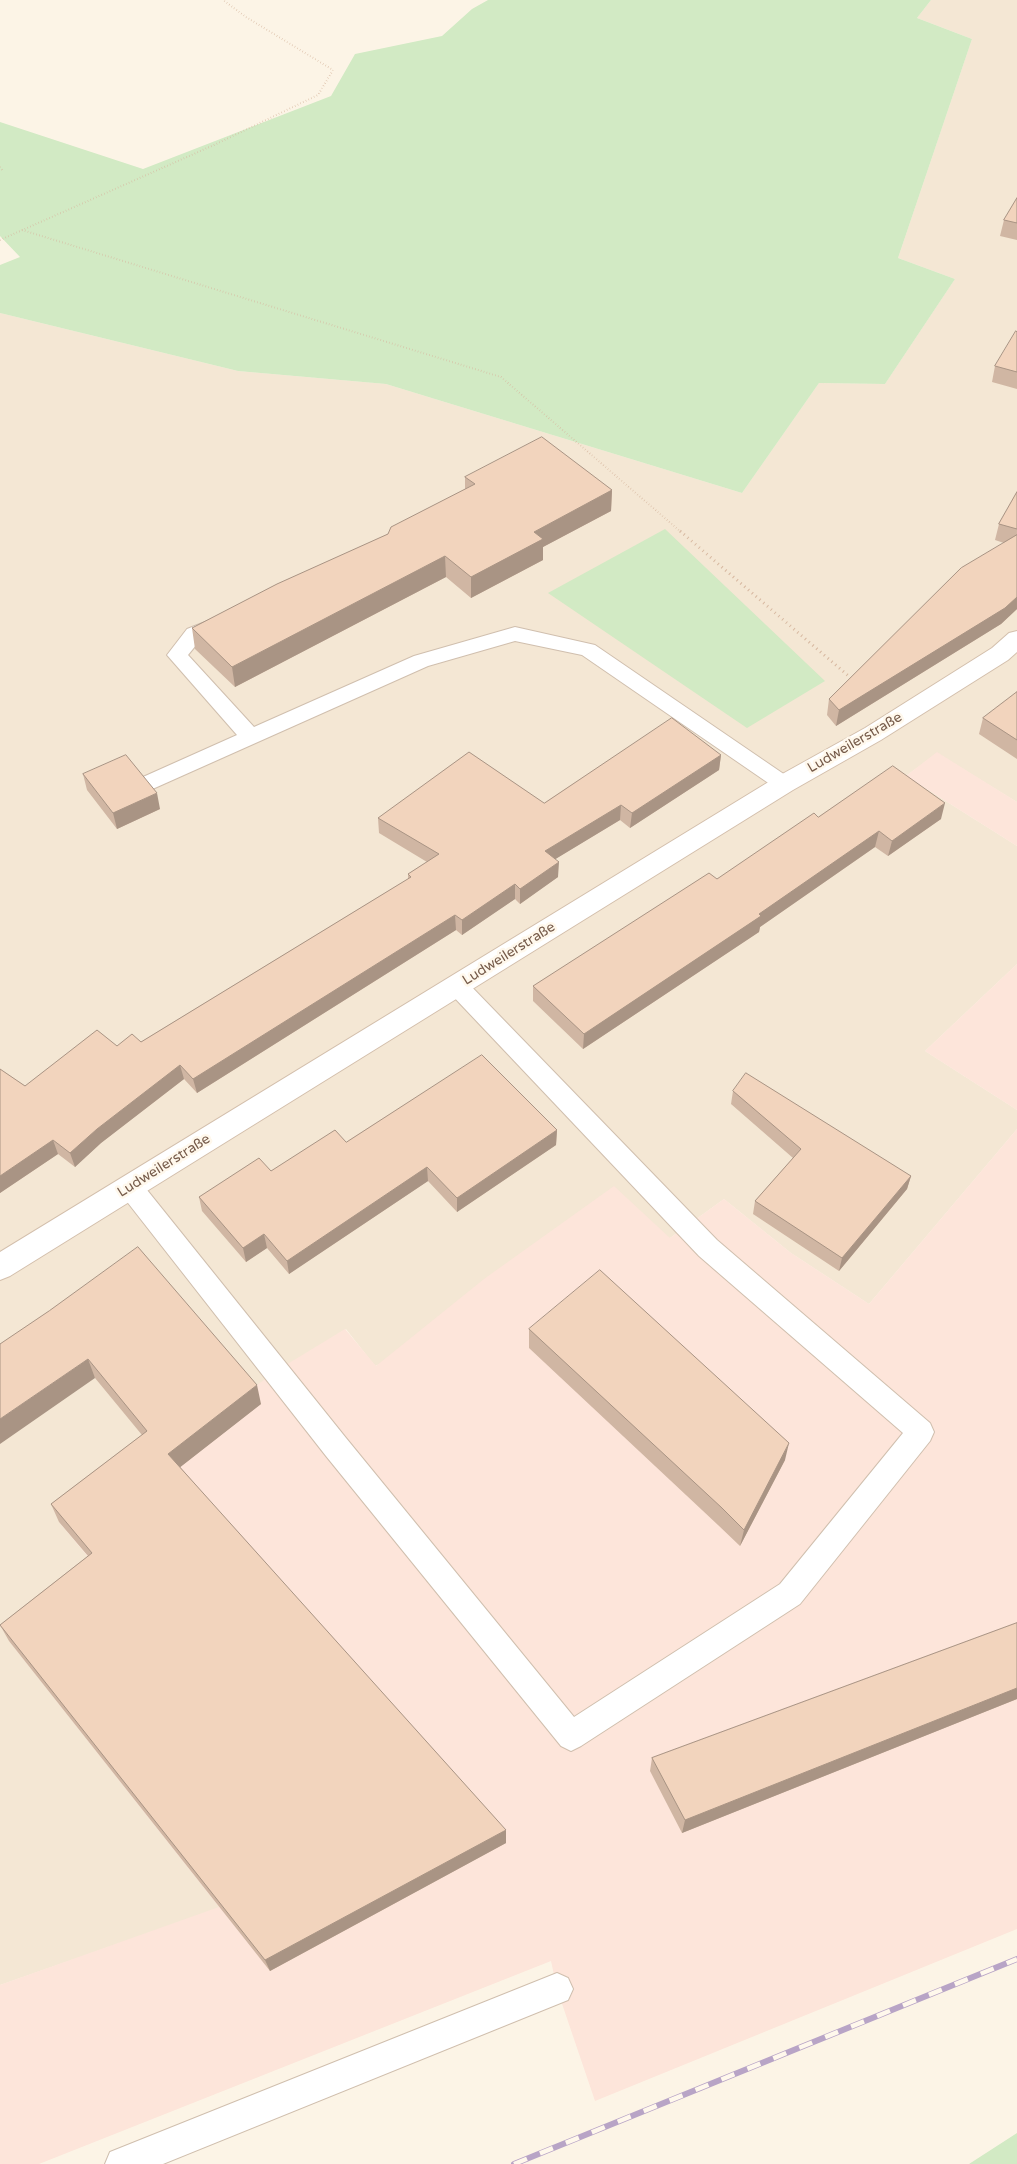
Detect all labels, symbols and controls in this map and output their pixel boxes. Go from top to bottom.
street label: Ludweilerstraße [805,709,905,777]
street label: Ludweilerstraße [459,919,559,989]
street label: Ludweilerstraße [114,1131,214,1201]

